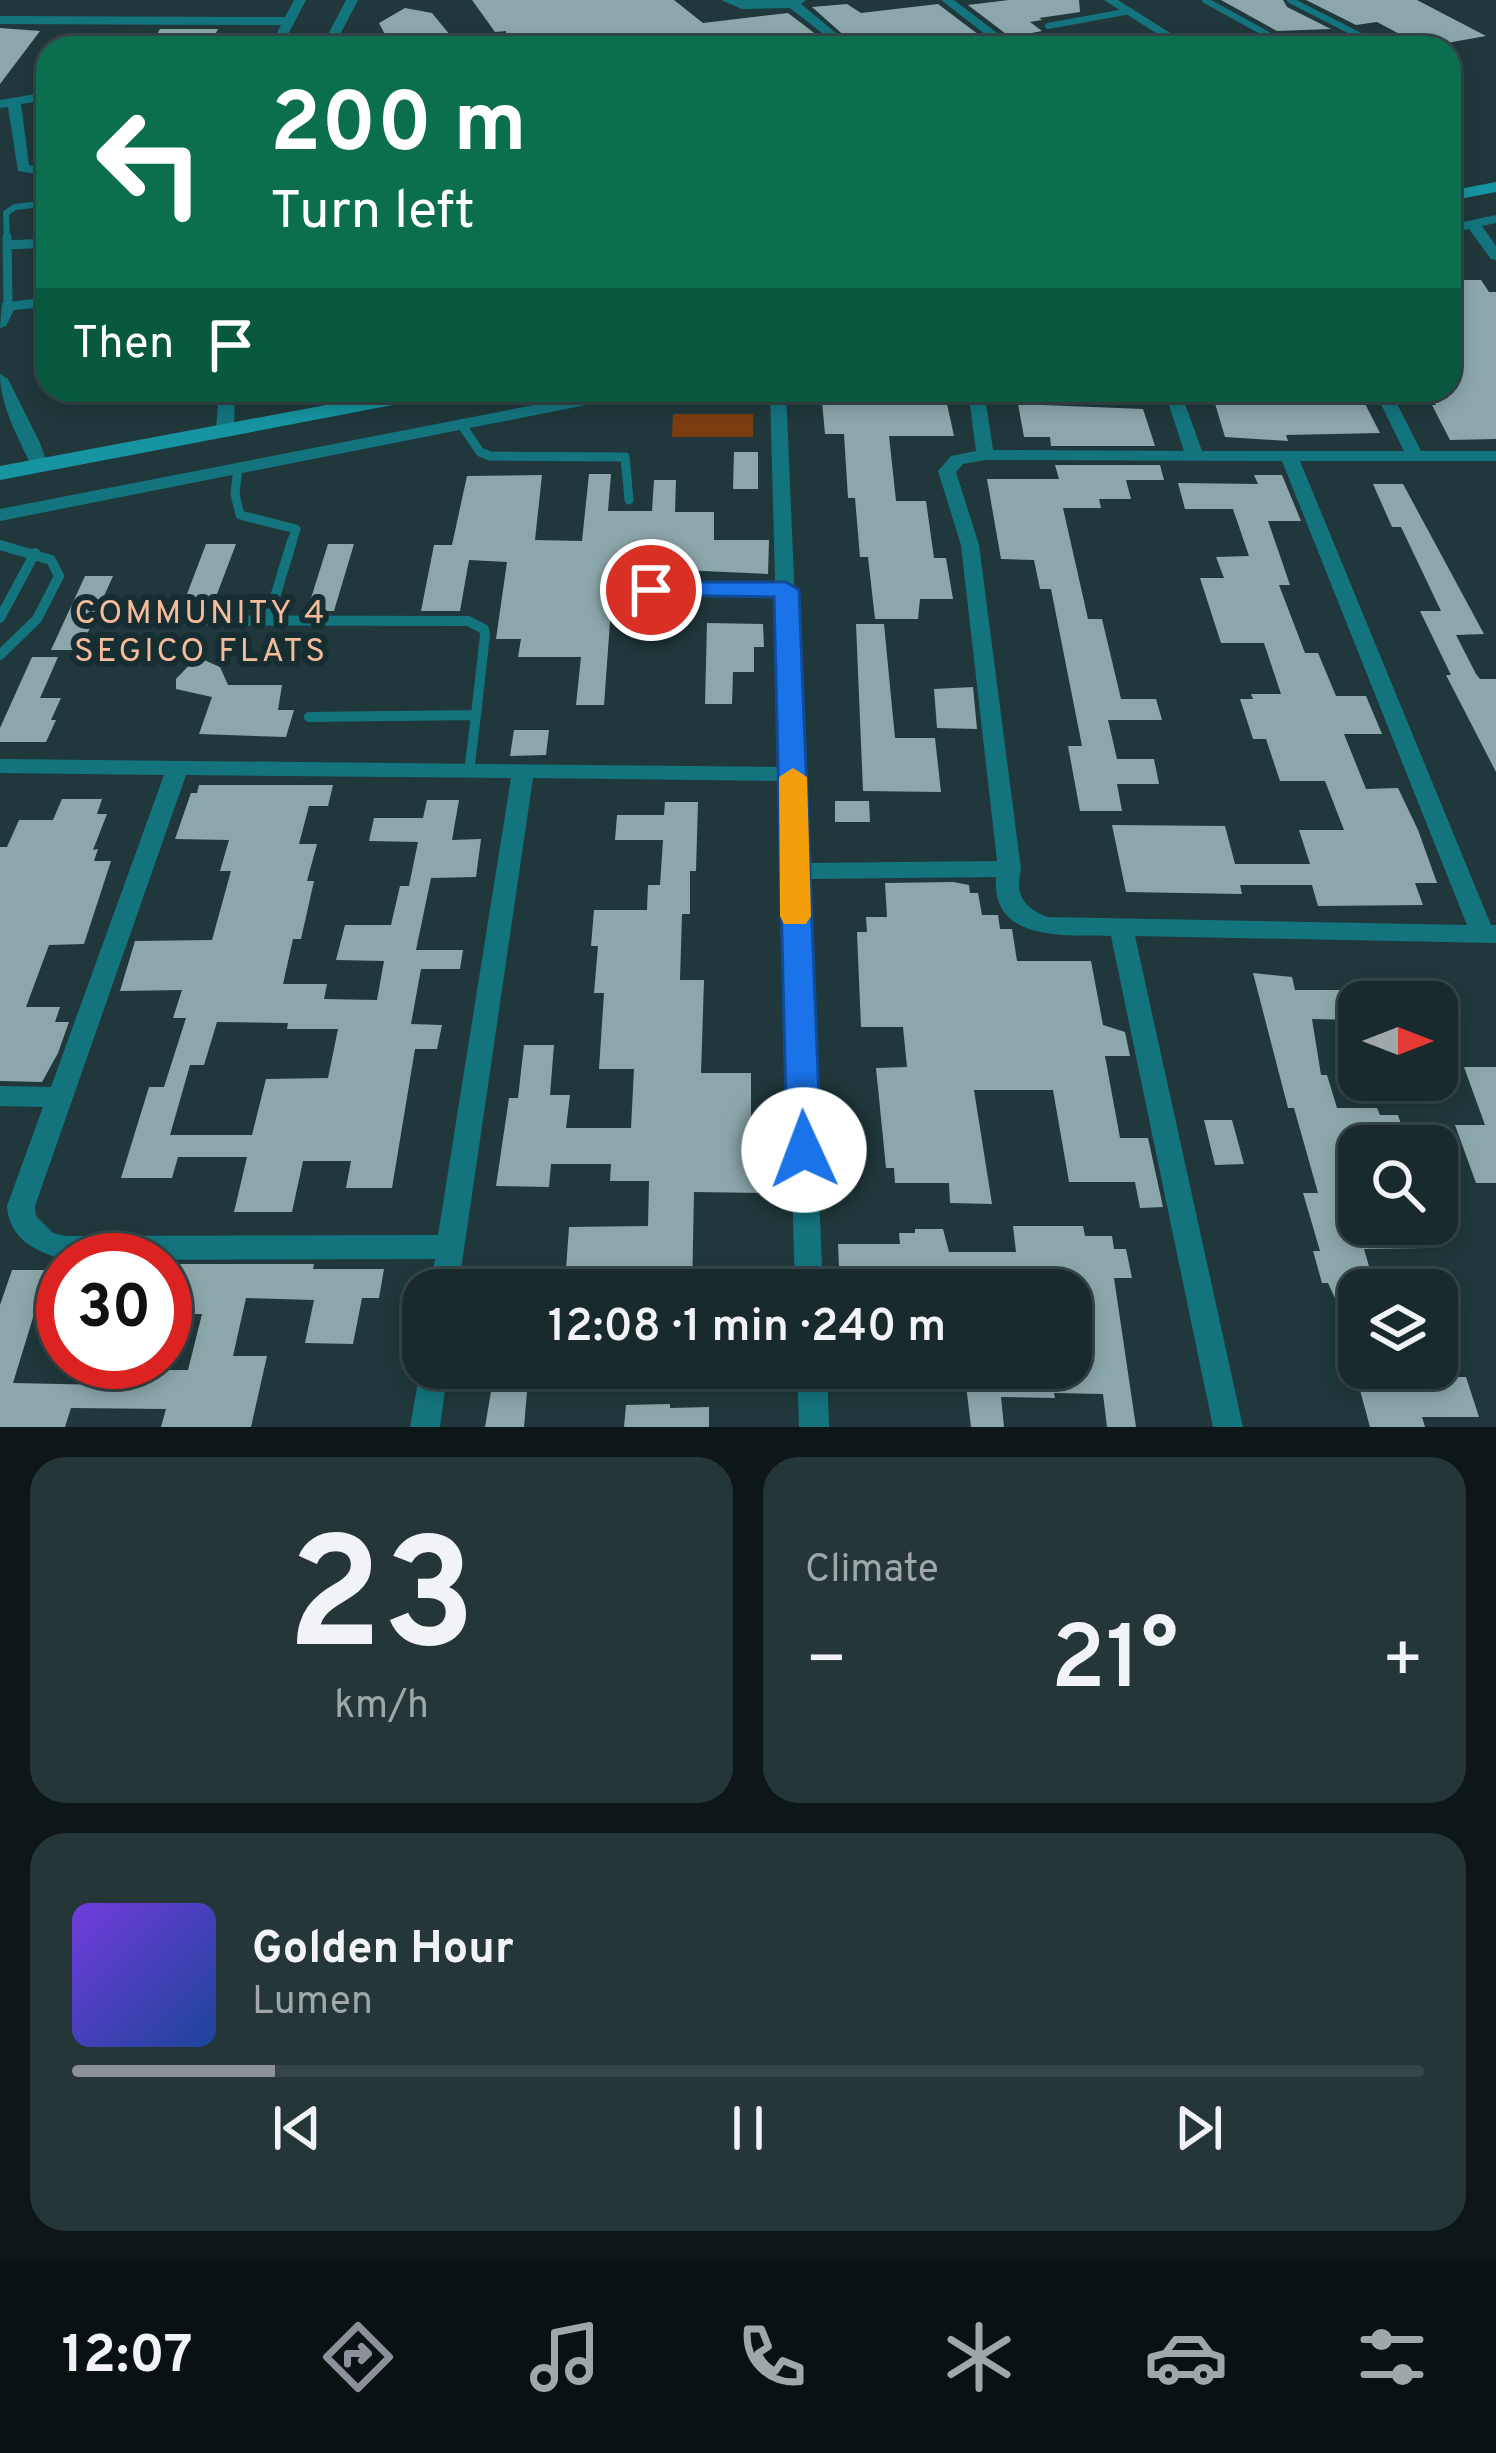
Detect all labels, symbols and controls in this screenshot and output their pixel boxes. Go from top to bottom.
text: 200 m [270,75,527,181]
icon: left [72,84,228,240]
text: Turn left [270,179,475,248]
icon: arrive [198,312,264,378]
text: Then [72,317,174,374]
pin [600,539,702,641]
icon: arrive [618,557,684,623]
district label: COMMUNITY 4 SEGICO FLATS [74,594,328,674]
north arrow [1338,981,1458,1101]
map controls [1338,981,1458,1389]
position arrow [741,1087,867,1213]
button: search [1338,1125,1458,1245]
speed limit sign: 30 [36,1233,192,1389]
button: layers [1338,1269,1458,1389]
text: 12:08 · 1 min · 240 m [548,1300,946,1357]
text: 23 [287,1506,476,1704]
text: Climate [805,1547,939,1596]
text: 21° [1051,1607,1178,1720]
text: − [805,1622,848,1705]
text: + [1381,1622,1424,1705]
text: km/h [334,1683,429,1732]
text: Golden Hour [252,1922,514,1979]
text: Lumen [252,1979,373,2028]
icon: previous [264,2095,330,2161]
icon: pause [715,2095,781,2161]
icon: next [1166,2095,1232,2161]
icon: directions [316,2315,400,2399]
icon: music [523,2315,607,2399]
icon: phone [730,2315,814,2399]
icon: climate [937,2315,1021,2399]
icon: car [1144,2315,1228,2399]
icon: filters [1350,2315,1434,2399]
text: 12:07 [61,2323,193,2392]

